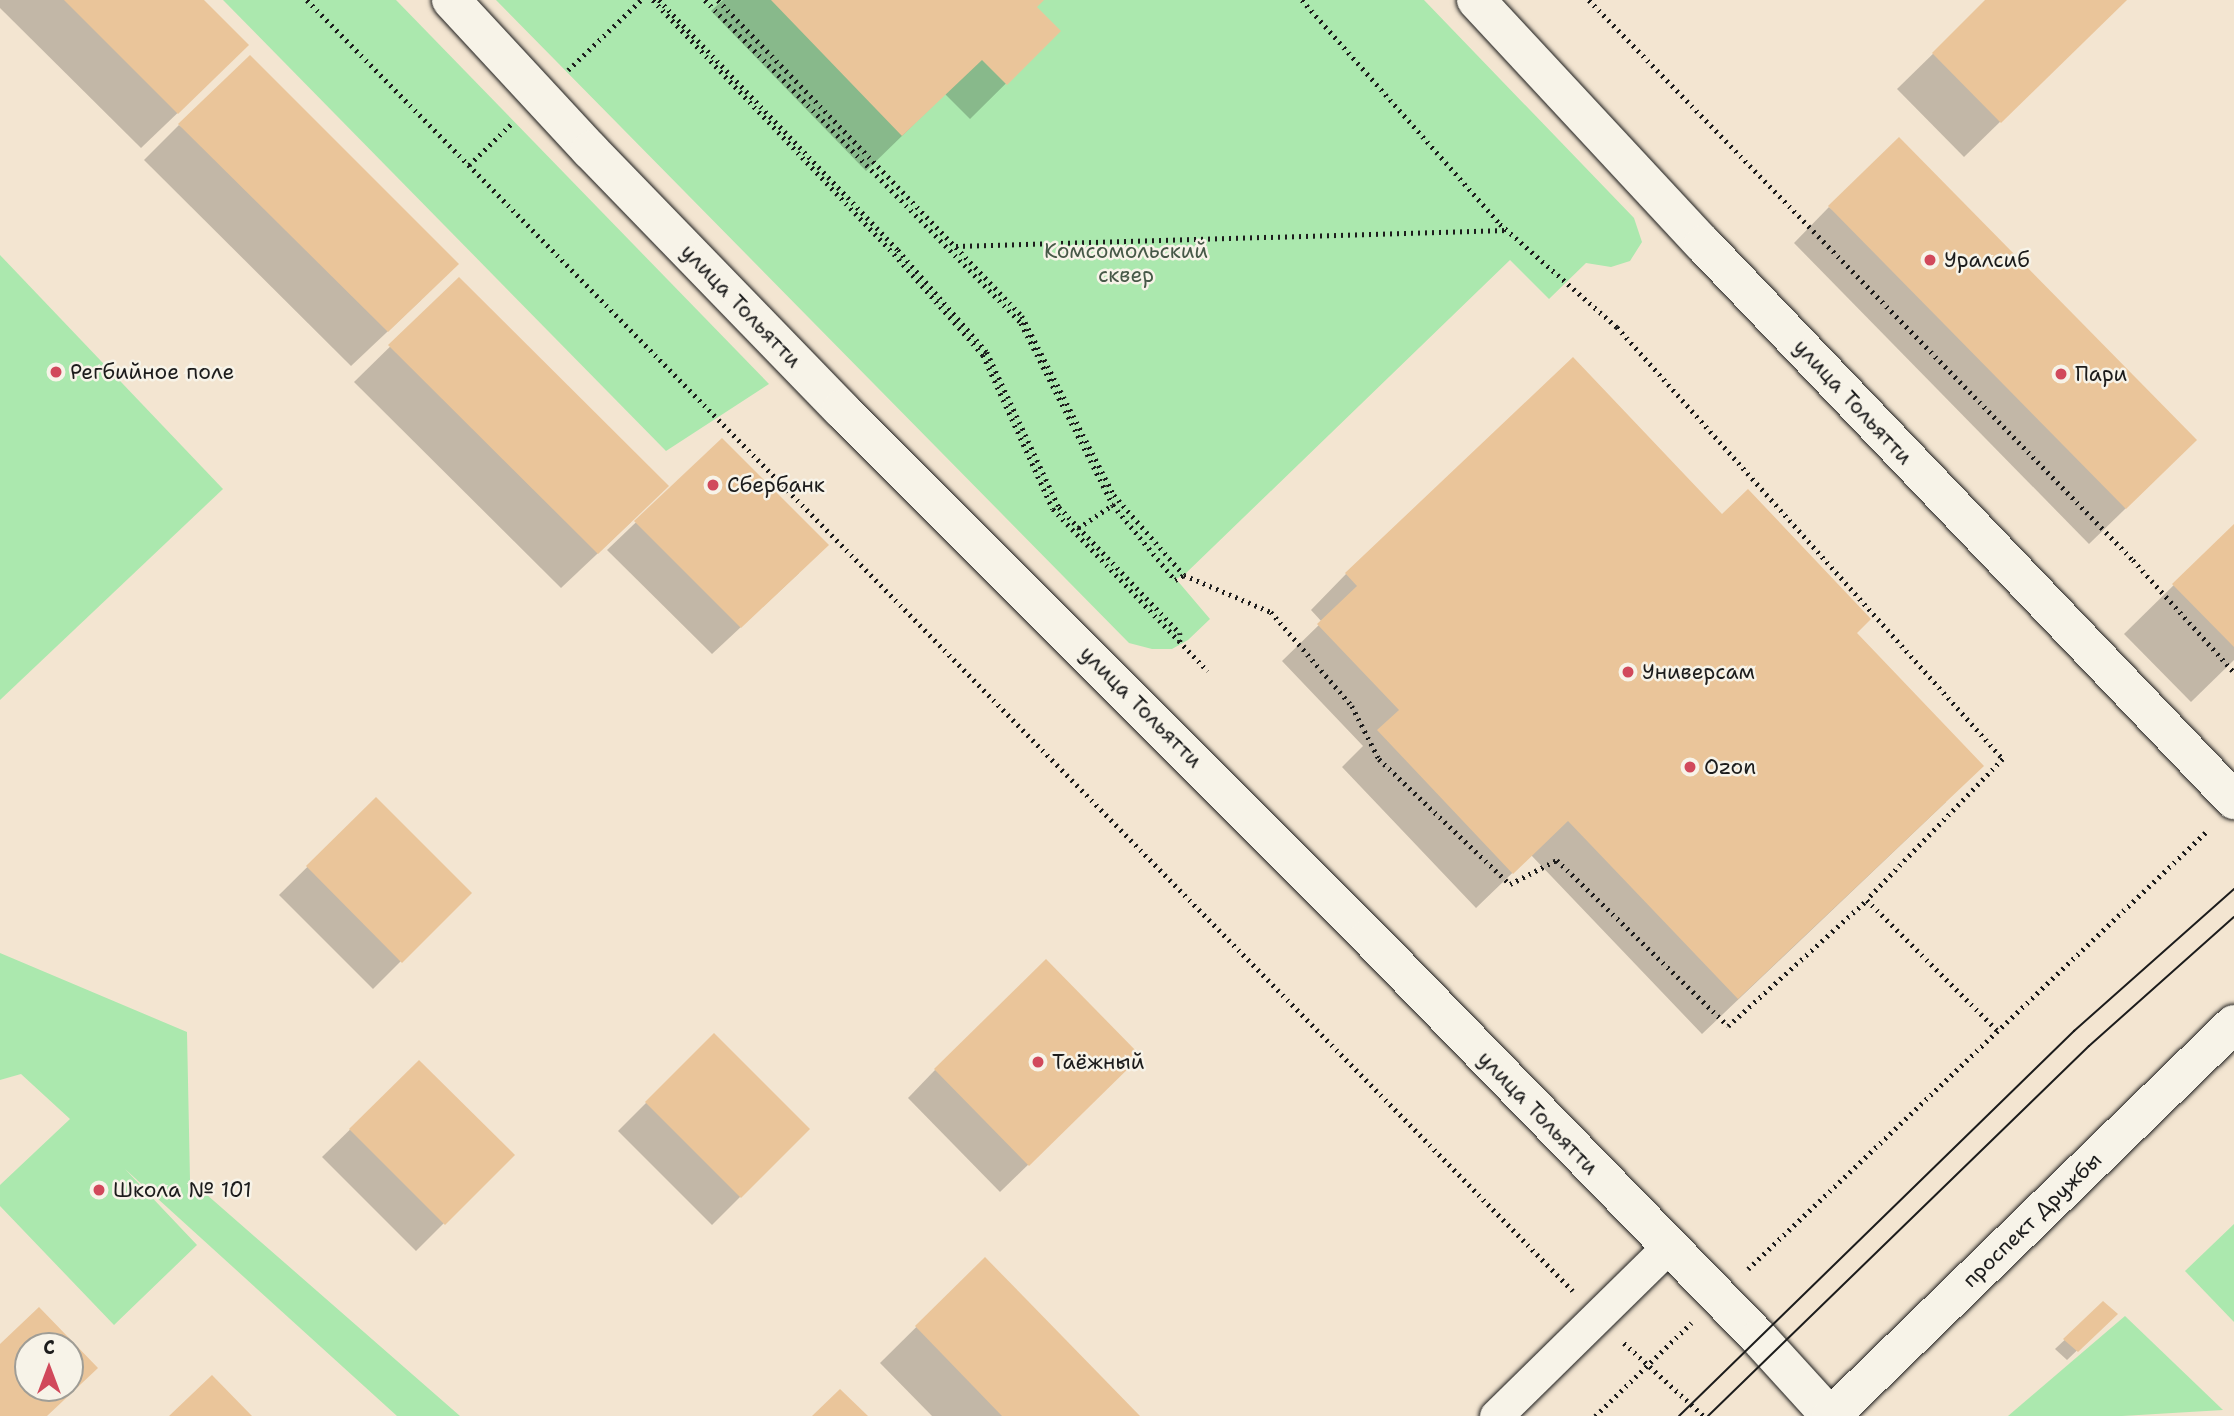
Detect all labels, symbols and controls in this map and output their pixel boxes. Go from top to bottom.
park label: Комсомольский сквер [1044,238,1208,288]
street label: улица Тольятти [676,239,806,373]
place label: Уралсиб [1944,247,2030,273]
marker: Уралсиб [1922,252,1938,268]
street label: улица Тольятти [1789,334,1917,470]
place label: Регбийное поле [70,359,234,385]
place label: Пари [2075,361,2127,387]
marker: Регбийное поле [48,364,64,380]
marker: Пари [2053,366,2069,382]
place label: Сбербанк [727,472,825,498]
marker: Сбербанк [705,477,721,493]
street label: улица Тольятти [1075,641,1207,773]
place label: Универсам [1642,659,1755,685]
marker: Универсам [1620,664,1636,680]
place label: Ozon [1704,754,1756,780]
marker: Ozon [1682,759,1698,775]
street label: улица Тольятти [1473,1046,1603,1180]
place label: Таёжный [1052,1049,1144,1075]
marker: Таёжный [1030,1054,1046,1070]
street label: проспект Дружбы [1957,1147,2107,1293]
place label: Школа № 101 [113,1177,252,1203]
marker: Школа № 101 [91,1182,107,1198]
north arrow [14,1332,84,1402]
text: С [43,1335,55,1360]

